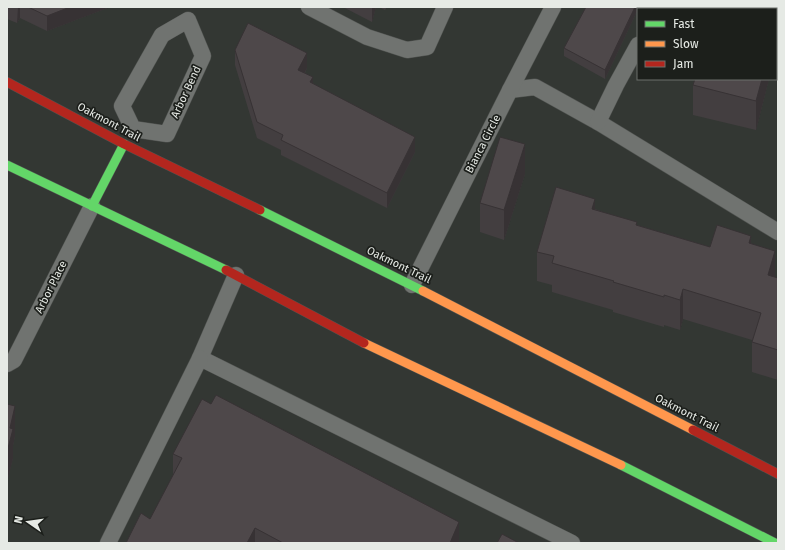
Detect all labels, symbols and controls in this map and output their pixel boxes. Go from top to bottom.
legend [637,8,777,80]
text: Fast [673,17,695,31]
text: Slow [673,37,699,51]
text: Jam [673,57,693,71]
street label: Arbor Bend [168,64,204,120]
street label: Oakmont Trail [75,100,143,144]
street label: Bianca Circle [463,113,503,175]
street label: Oakmont Trail [365,244,433,286]
street label: Arbor Place [32,259,70,315]
street label: Oakmont Trail [653,391,721,435]
north arrow [8,502,48,542]
text: N [12,515,26,525]

